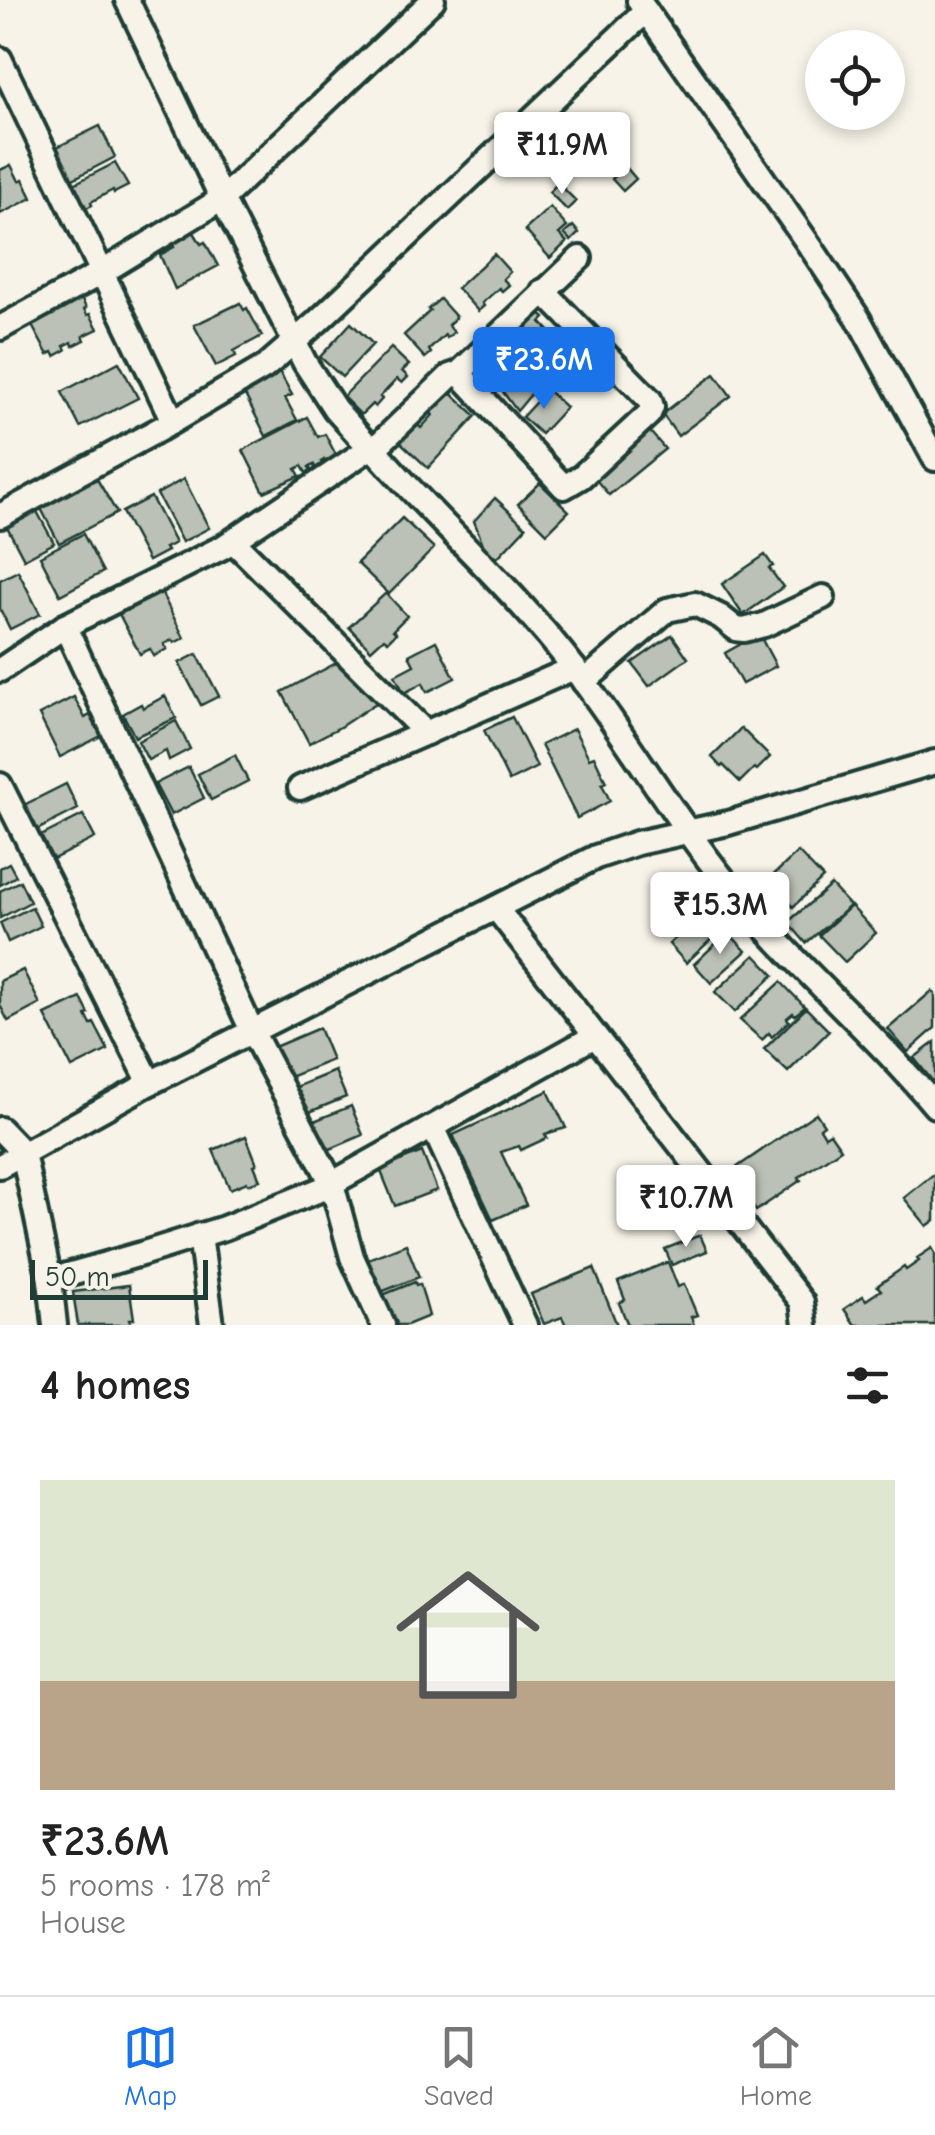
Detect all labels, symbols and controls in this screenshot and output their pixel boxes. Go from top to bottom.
map controls [805,30,905,130]
button: locate [805,30,905,130]
pin: ₹11.9M [481,112,643,197]
text: ₹11.9M [516,126,608,163]
pin: ₹23.6M [463,327,625,412]
text: ₹23.6M [495,341,593,378]
pin: ₹15.3M [639,872,801,957]
text: ₹15.3M [672,886,768,923]
pin: ₹10.7M [605,1165,767,1250]
text: ₹10.7M [638,1179,734,1216]
scale bar [30,1255,208,1300]
text: 50 m [45,1261,110,1293]
icon: filters [840,1358,895,1413]
text: 4 homes [40,1361,190,1410]
icon: home [378,1545,558,1725]
text: ₹23.6M [40,1817,169,1866]
text: 5 rooms · 178 m² [40,1867,270,1904]
text: House [40,1904,126,1941]
tab: Map [123,2020,178,2112]
tab: Saved [424,2020,494,2112]
tab: Home [740,2020,812,2112]

